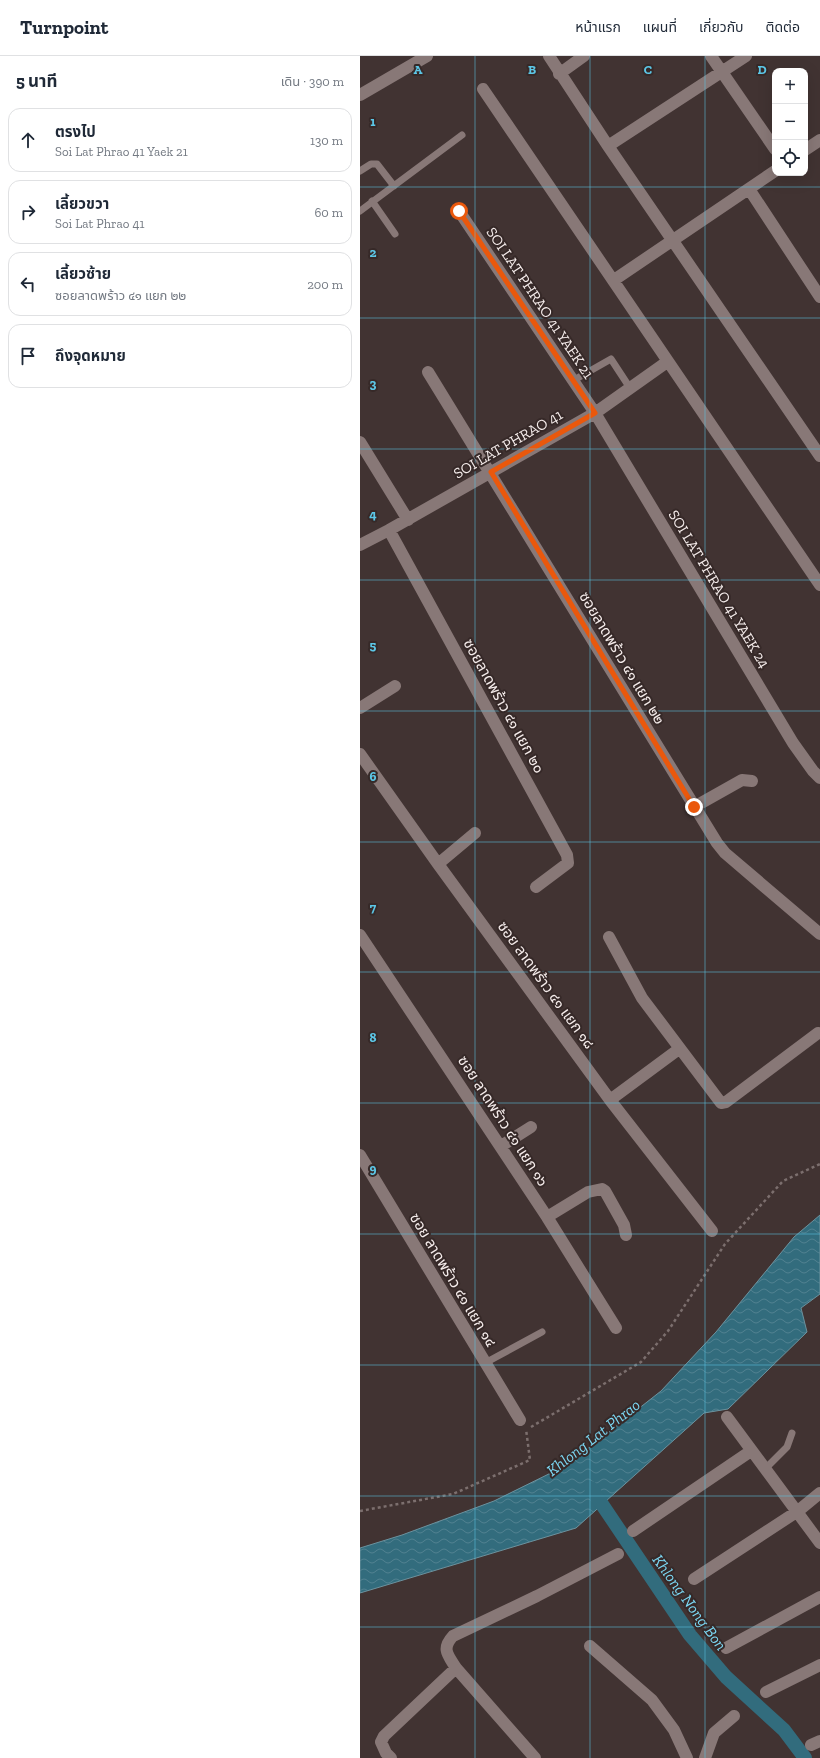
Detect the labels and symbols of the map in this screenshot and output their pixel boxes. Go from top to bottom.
text: A [414,62,423,77]
text: B [528,62,536,77]
text: C [644,62,652,77]
text: D [757,62,767,77]
text: 1 [370,114,376,129]
route start [450,202,468,220]
street label: SOI LAT PHRAO 41 YAEK 21 [483,224,598,382]
text: 2 [370,245,377,260]
text: 3 [370,376,377,391]
street label: SOI LAT PHRAO 41 [450,405,566,483]
text: 4 [369,507,377,522]
street label: SOI LAT PHRAO 41 YAEK 24 [665,507,773,671]
street label: ซอยลาดพร้าว ๔๑ แยก ๒๒ [575,588,669,728]
street label: ซอยลาดพร้าว ๔๑ แยก ๒๐ [460,636,548,776]
text: 5 [370,638,377,653]
text: 6 [370,769,377,784]
route end [685,798,703,816]
text: 7 [370,900,377,915]
street label: ซอย ลาดพร้าว ๔๑ แยก ๑๘ [494,918,598,1052]
text: 8 [369,1030,377,1045]
street label: ซอย ลาดพร้าว ๔๑ แยก ๑๖ [454,1052,552,1190]
text: 9 [370,1161,377,1176]
street label: ซอย ลาดพร้าว ๔๑ แยก ๑๔ [406,1210,500,1350]
water label: Khlong Lat Phrao [543,1395,644,1480]
water label: Khlong Nong Bon [648,1551,731,1654]

